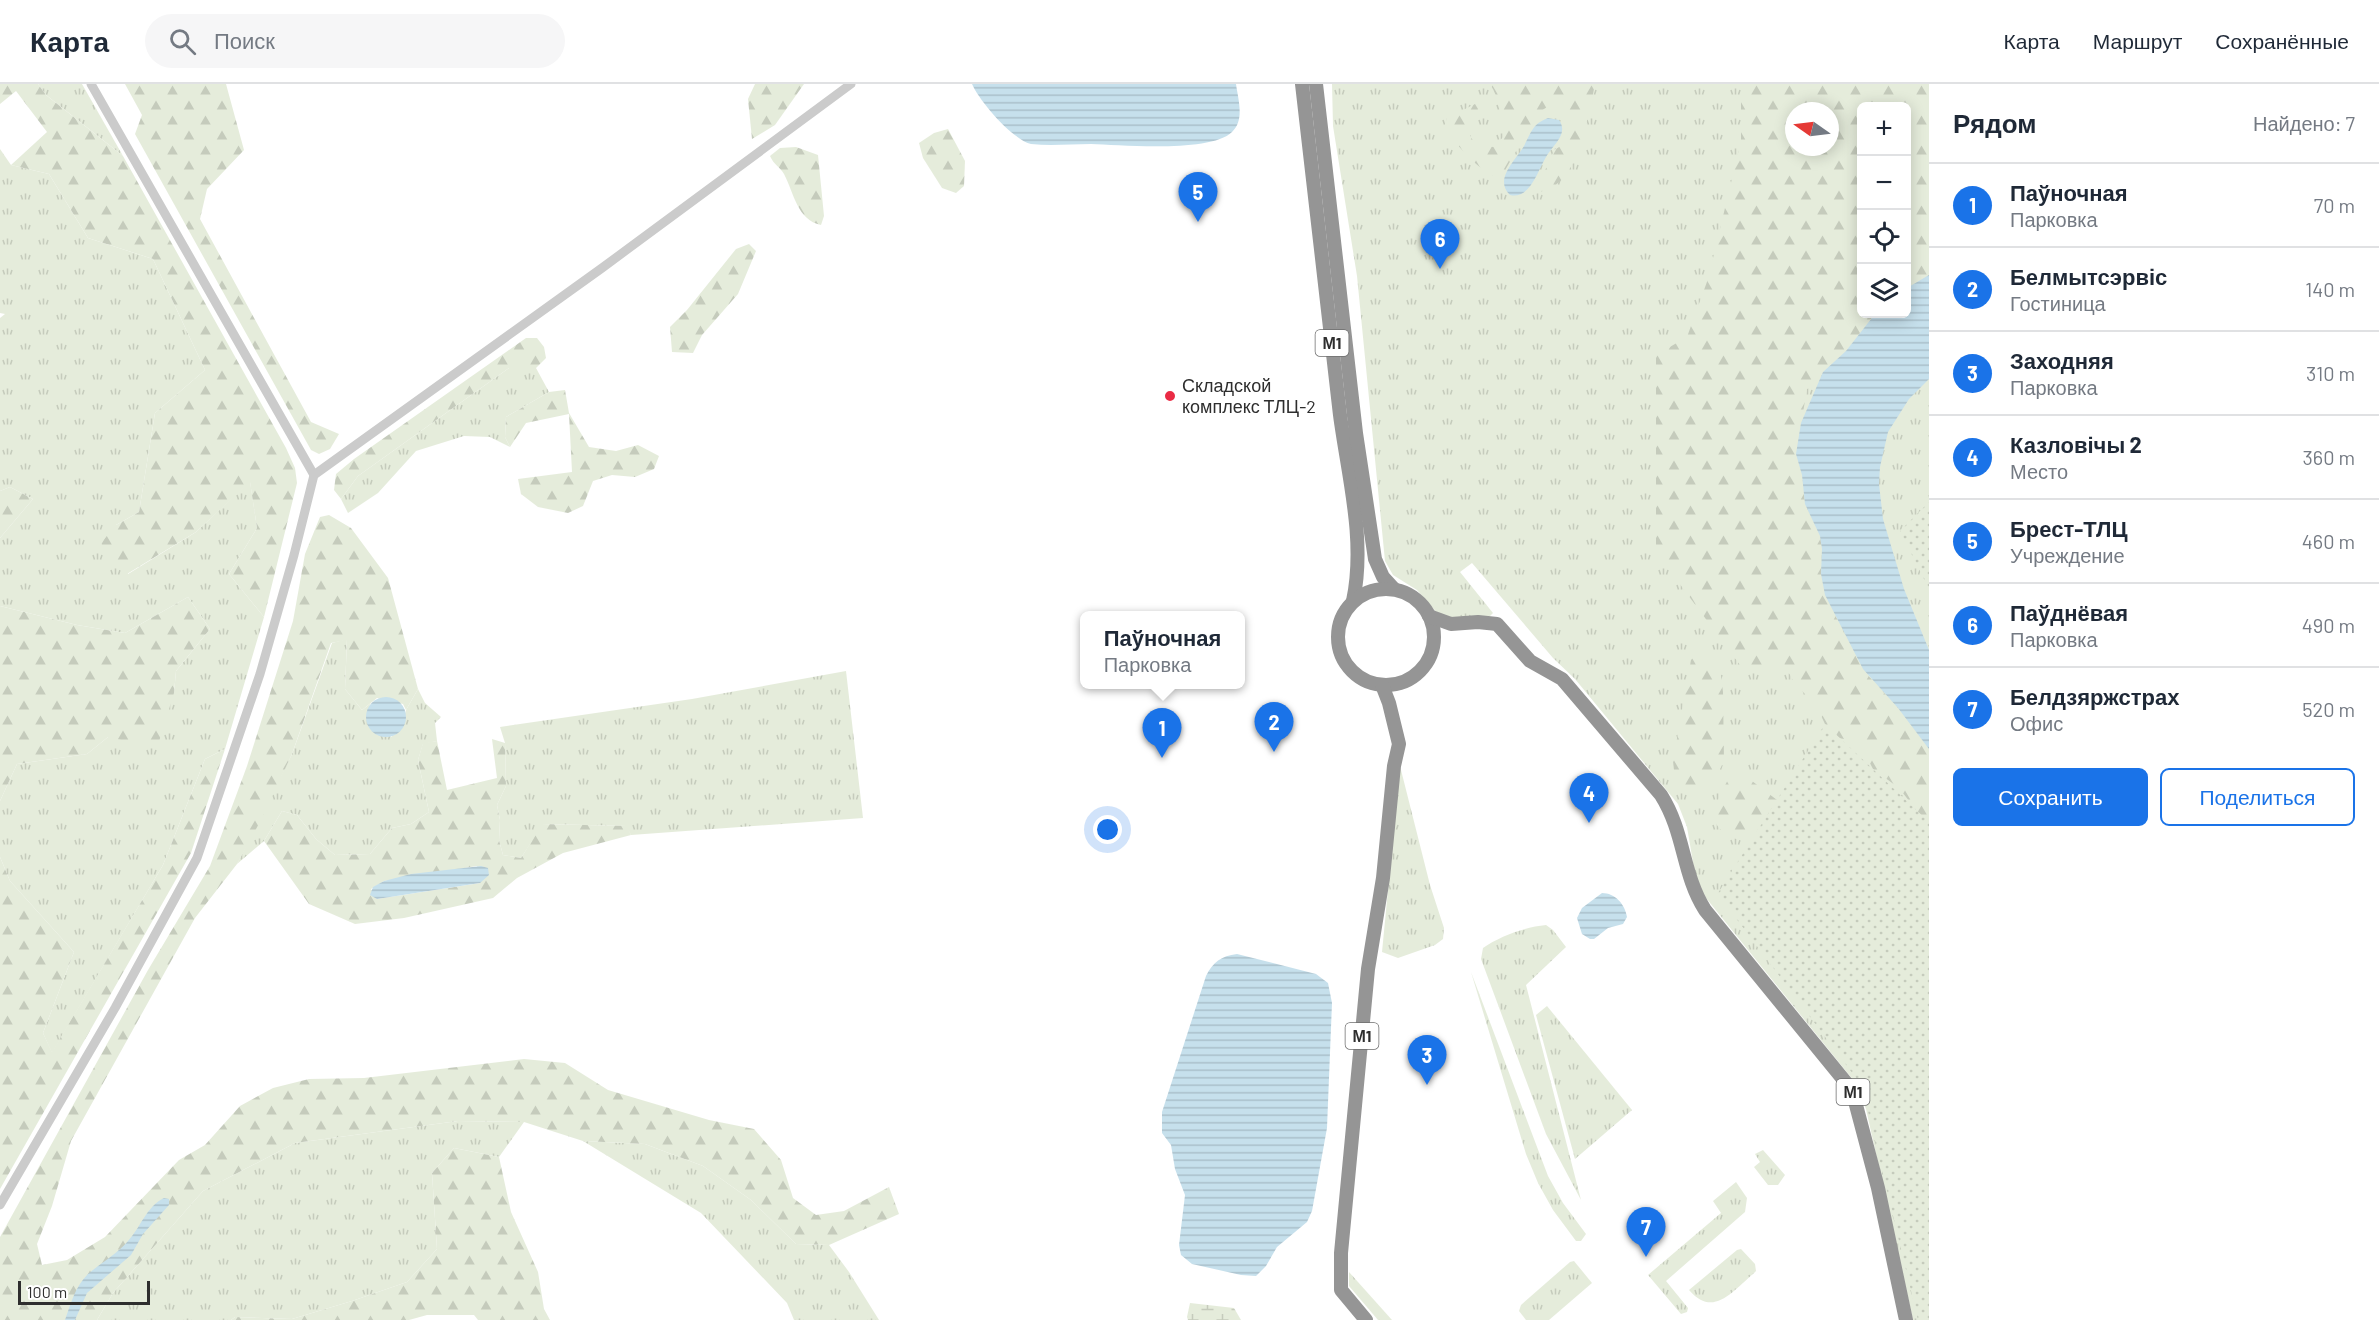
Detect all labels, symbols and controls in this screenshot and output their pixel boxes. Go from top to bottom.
search box [145,14,565,68]
text: Карта [30,24,109,58]
icon: search [166,25,199,58]
text: Поиск [214,27,275,53]
text: Карта [2004,28,2060,53]
text: Маршрут [2093,28,2182,53]
text: Сохранённые [2215,28,2349,53]
north arrow [1785,102,1839,156]
map controls [1857,102,1911,318]
button: + [1857,102,1911,156]
text: Рядом [1953,107,2036,138]
text: Найдено: 7 [2253,111,2355,135]
button: − [1857,156,1911,210]
pin: 5 [1178,172,1218,222]
text: Паўночная [2010,179,2128,205]
text: 1 [1969,193,1976,217]
text: 70 m [2314,193,2355,217]
text: Парковка [2010,207,2098,231]
button: locate [1857,210,1911,264]
pin: 6 [1420,220,1460,269]
text: Белмытсэрвіс [2010,263,2167,289]
button: layers [1857,264,1911,318]
text: 2 [1967,277,1978,301]
text: 140 m [2305,277,2355,301]
text: Гостиница [2010,291,2106,315]
road number: М1 [1316,330,1348,356]
text: Заходняя [2010,347,2114,373]
text: 3 [1967,361,1978,385]
text: 310 m [2306,361,2355,385]
place label: Складской комплекс ТЛЦ-2 [1182,374,1316,417]
text: Парковка [2010,375,2098,399]
marker: Складской комплекс ТЛЦ-2 [1163,389,1177,403]
text: Казловічы 2 [2010,431,2142,457]
text: 4 [1966,445,1979,469]
text: 360 m [2303,445,2355,469]
text: Место [2010,459,2068,483]
text: Брест-ТЛЦ [2010,515,2128,541]
text: 5 [1967,529,1978,553]
text: 460 m [2302,529,2355,553]
text: Учреждение [2010,543,2125,567]
text: Паўднёвая [2010,599,2128,625]
popup [1080,611,1245,689]
text: 6 [1967,613,1978,637]
text: 490 m [2302,613,2355,637]
text: Паўночная [1104,624,1221,650]
text: Парковка [2010,627,2098,651]
text: Парковка [1104,652,1191,676]
text: Белдзяржстрах [2010,683,2179,709]
text: 7 [1968,697,1977,721]
text: 520 m [2302,697,2355,721]
pin: 2 [1254,702,1294,752]
pin: 1 [1142,708,1182,758]
text: Офис [2010,711,2063,735]
button: Сохранить [1953,768,2148,826]
button: Поделиться [2160,768,2355,826]
pin: 4 [1570,774,1608,823]
your location [1093,815,1122,844]
road number: М1 [1346,1023,1378,1049]
pin: 3 [1408,1036,1446,1085]
road number: М1 [1836,1079,1870,1105]
pin: 7 [1626,1208,1666,1257]
scale bar [18,1278,150,1306]
text: 100 m [27,1282,67,1301]

